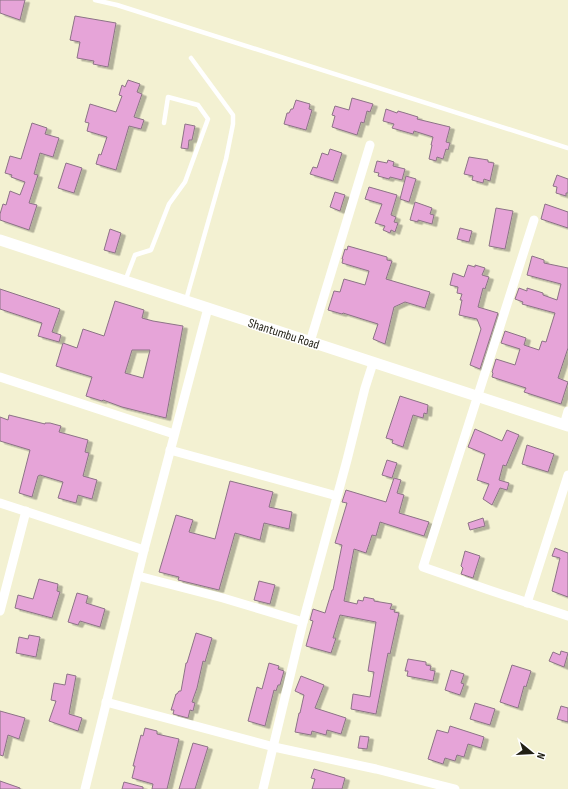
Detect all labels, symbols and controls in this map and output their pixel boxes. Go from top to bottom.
street label: Shantumbu Road [246,315,321,353]
north arrow [512,733,552,773]
text: N [534,751,548,761]

